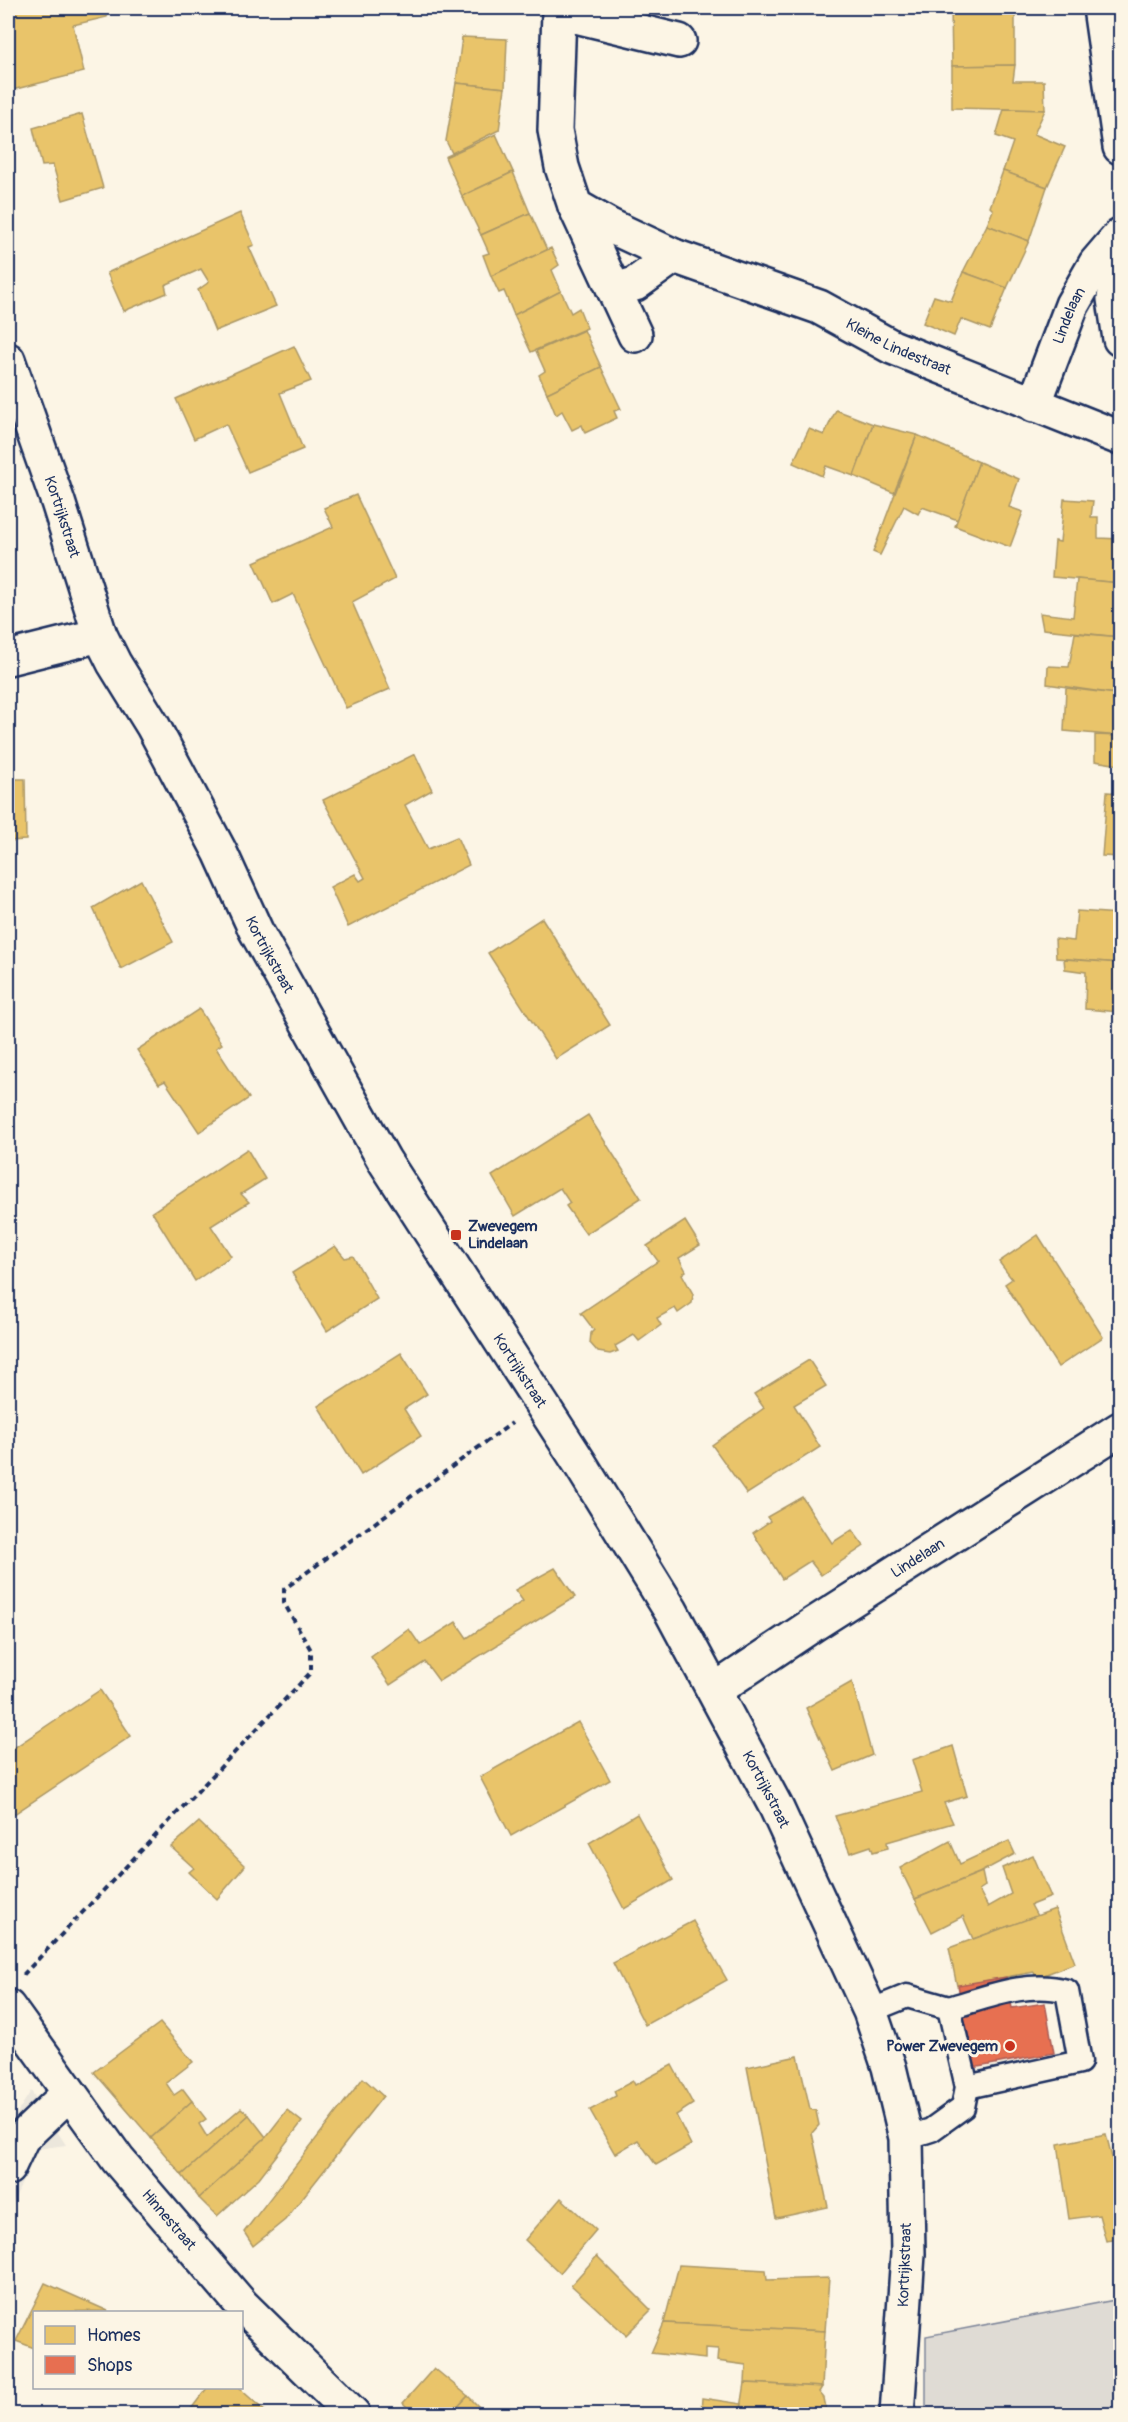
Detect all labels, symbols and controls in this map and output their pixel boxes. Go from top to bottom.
street label: Lindelaan [1049,284,1090,347]
street label: Kleine Lindestraat [843,314,955,379]
street label: Kortrijkstraat [40,474,85,561]
street label: Kortrijkstraat [241,913,299,997]
place label: Zwevegem Lindelaan [468,1217,538,1253]
marker: Zwevegem Lindelaan [449,1228,463,1242]
street label: Kortrijkstraat [489,1330,551,1412]
street label: Lindelaan [887,1534,948,1582]
street label: Kortrijkstraat [738,1747,794,1832]
place label: Power Zwevegem [886,2037,998,2056]
marker: Power Zwevegem [1003,2039,1017,2053]
street label: Hinnestraat [138,2185,201,2255]
street label: Kortrijkstraat [894,2222,916,2308]
legend [33,2311,243,2389]
text: Homes [87,2324,140,2347]
text: Shops [87,2354,132,2377]

